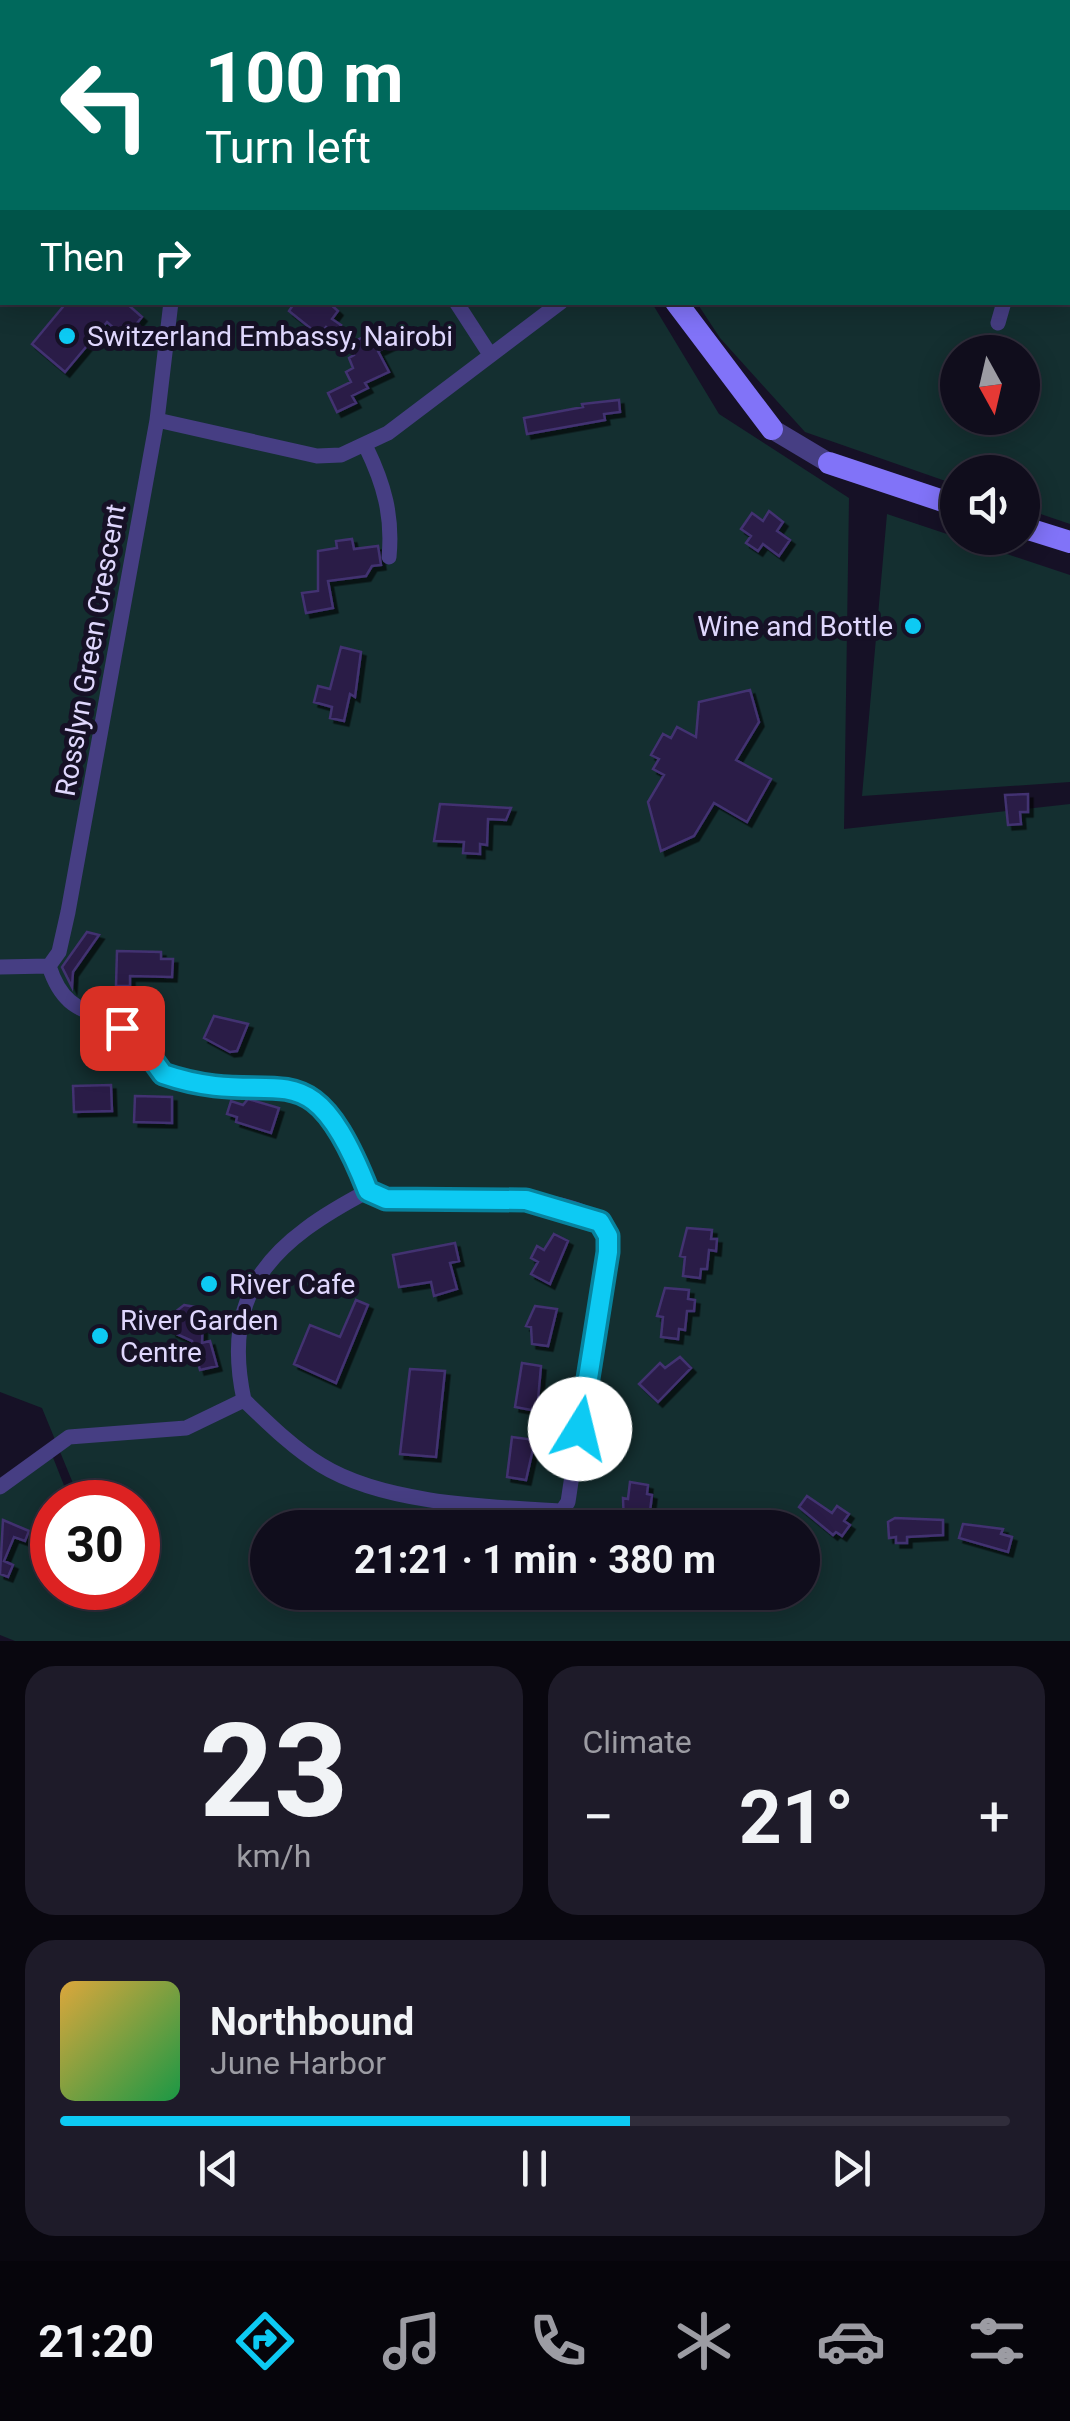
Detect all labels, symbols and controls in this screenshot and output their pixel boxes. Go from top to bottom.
text: 100 m [205,37,404,119]
icon: left [40,40,170,170]
text: Turn left [205,121,371,174]
icon: right [145,230,200,285]
text: Then [40,236,125,280]
place label: Switzerland Embassy, Nairobi [87,320,453,353]
marker: Switzerland Embassy, Nairobi [56,325,78,347]
north arrow [940,335,1040,435]
map controls [940,335,1040,555]
button: sound [940,455,1040,555]
street label: Rosslyn Green Crescent [49,502,132,799]
place label: Wine and Bottle [697,610,893,643]
marker: Wine and Bottle [902,615,924,637]
pin [80,986,165,1071]
icon: arrive [95,1001,150,1056]
place label: River Cafe [229,1268,355,1301]
marker: River Cafe [198,1273,220,1295]
place label: River Garden Centre [120,1304,278,1369]
marker: River Garden Centre [89,1325,111,1347]
position arrow [528,1377,632,1481]
speed limit sign: 30 [30,1480,160,1610]
text: 21:21 · 1 min · 380 m [354,1538,716,1582]
text: 23 [199,1695,348,1848]
text: Climate [583,1723,692,1761]
text: 21° [739,1773,854,1861]
text: − [583,1785,614,1849]
text: + [979,1785,1010,1849]
text: km/h [236,1837,311,1875]
text: Northbound [210,2000,414,2044]
text: June Harbor [210,2044,386,2082]
icon: previous [191,2141,246,2196]
icon: pause [507,2141,562,2196]
icon: next [824,2141,879,2196]
icon: directions [230,2306,300,2376]
icon: music [377,2306,447,2376]
icon: phone [523,2306,593,2376]
icon: climate [669,2306,739,2376]
icon: car [816,2306,886,2376]
icon: filters [962,2306,1032,2376]
text: 21:20 [38,2315,154,2368]

